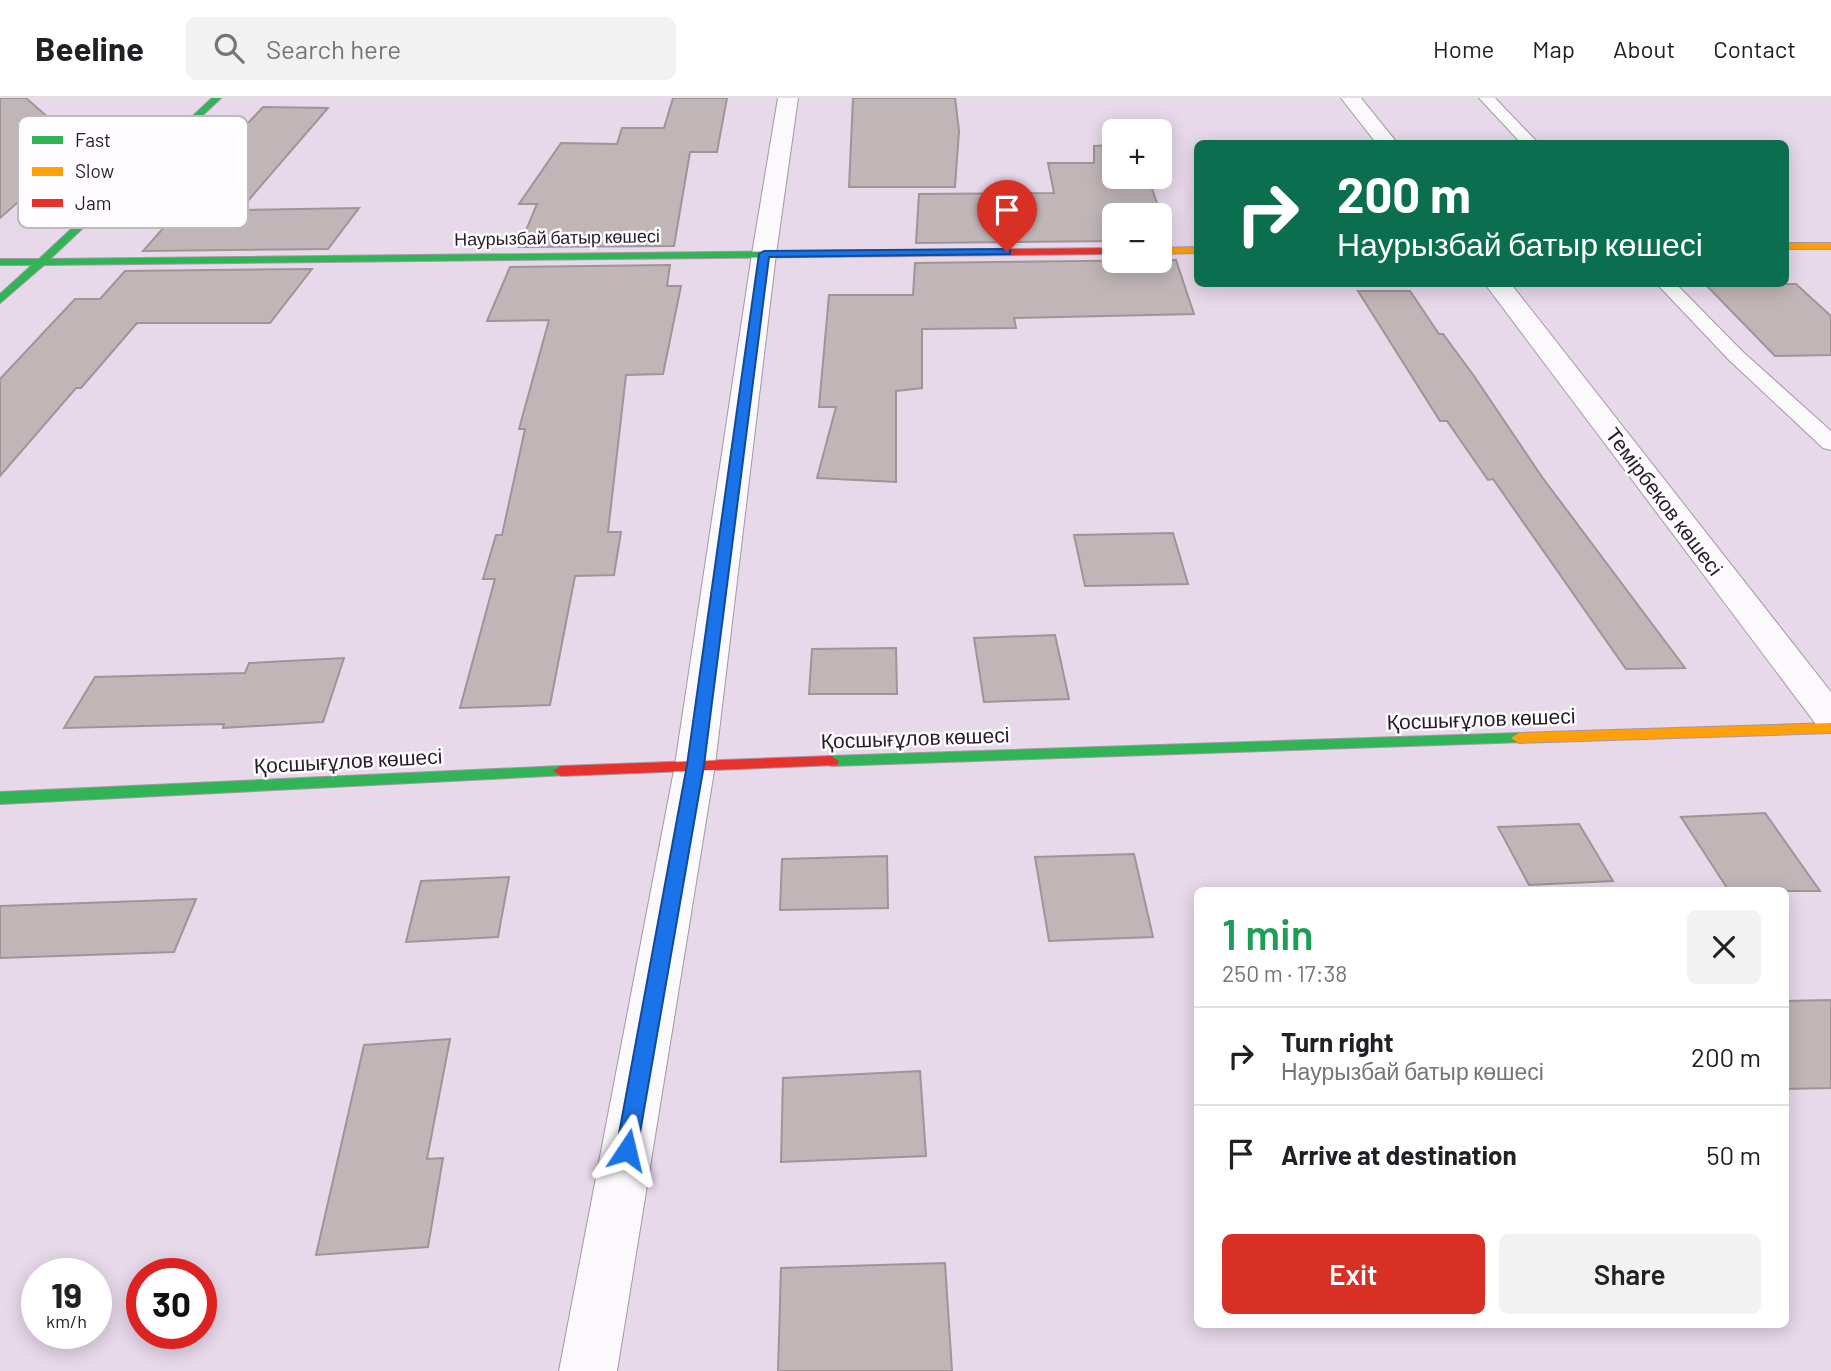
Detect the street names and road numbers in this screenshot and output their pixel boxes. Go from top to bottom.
street label: Наурызбай батыр көшесі [454,224,660,250]
street label: Темірбеков көшесі [1601,422,1729,580]
street label: Қосшығұлов көшесі [1386,702,1576,734]
street label: Қосшығұлов көшесі [820,721,1010,753]
street label: Қосшығұлов көшесі [253,743,443,777]

